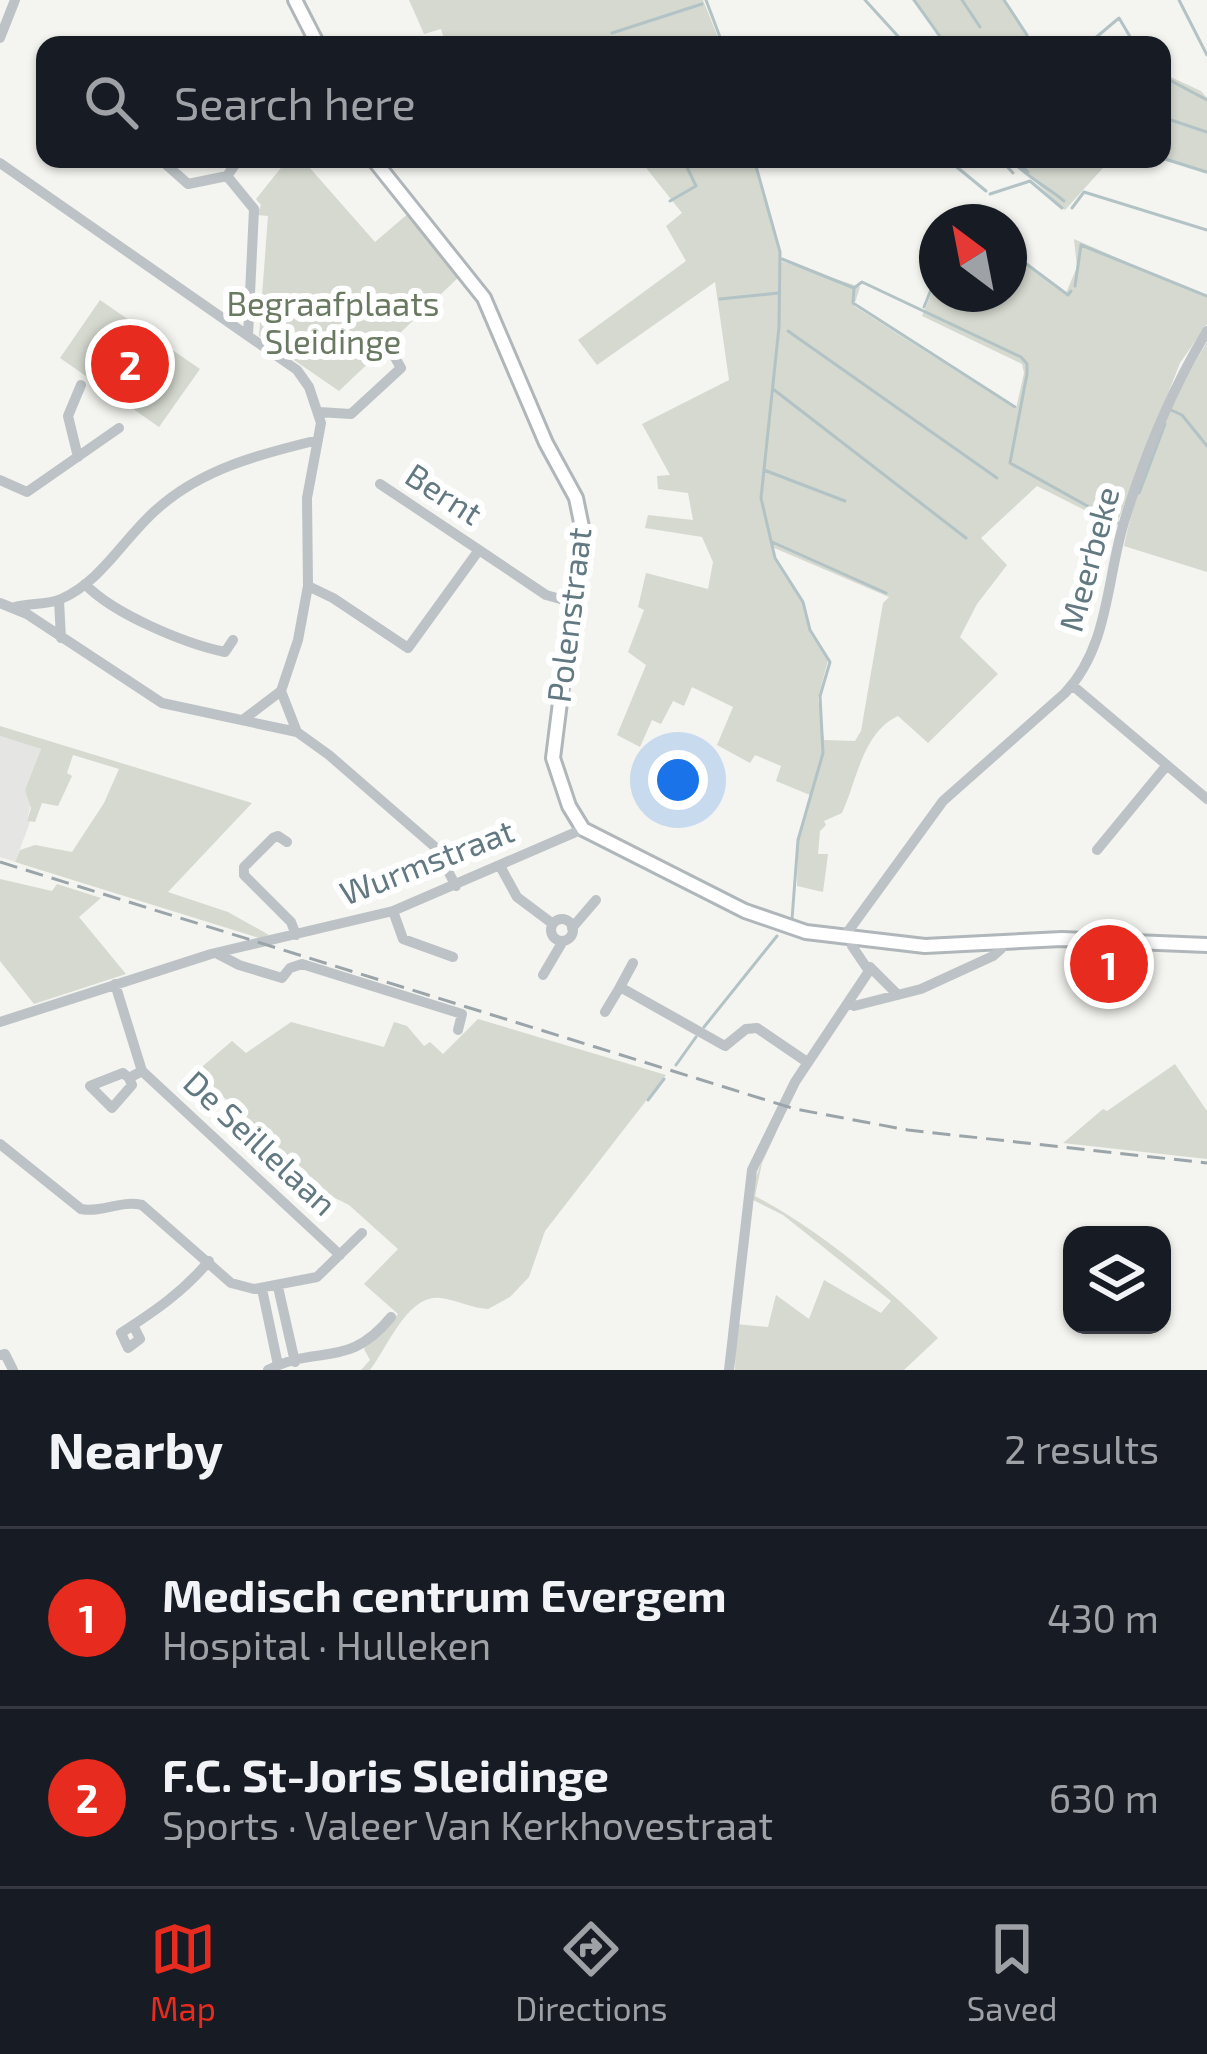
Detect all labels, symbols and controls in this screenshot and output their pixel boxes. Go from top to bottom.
search box [36,36,1171,168]
icon: search [78,69,144,135]
text: Search here [174,75,416,129]
north arrow [919,204,1027,312]
park label: Begraafplaats Sleidinge [226,283,440,361]
pin: 2 [91,319,169,409]
street label: Bernt [399,454,490,533]
street label: Meerbeke [1050,482,1127,635]
street label: Polenstraat [537,525,599,705]
your location [648,750,708,810]
street label: Wurmstraat [334,810,519,913]
pin: 1 [1070,919,1148,1009]
street label: De Seillelaan [176,1062,345,1223]
map controls [1063,1226,1171,1334]
button: layers [1063,1226,1171,1334]
text: Nearby [48,1418,223,1479]
text: 2 results [1004,1425,1159,1472]
text: Medisch centrum Evergem [162,1567,727,1621]
text: 1 [79,1594,95,1641]
text: 430 m [1047,1594,1159,1641]
text: Hospital · Hulleken [162,1621,491,1668]
text: F.C. St-Joris Sleidinge [162,1747,609,1801]
text: 2 [76,1774,98,1821]
text: 630 m [1049,1774,1159,1821]
text: Sports · Valeer Van Kerkhovestraat [162,1801,773,1848]
tab: Map [150,1916,216,2028]
tab: Directions [515,1916,667,2028]
tab: Saved [967,1916,1057,2028]

